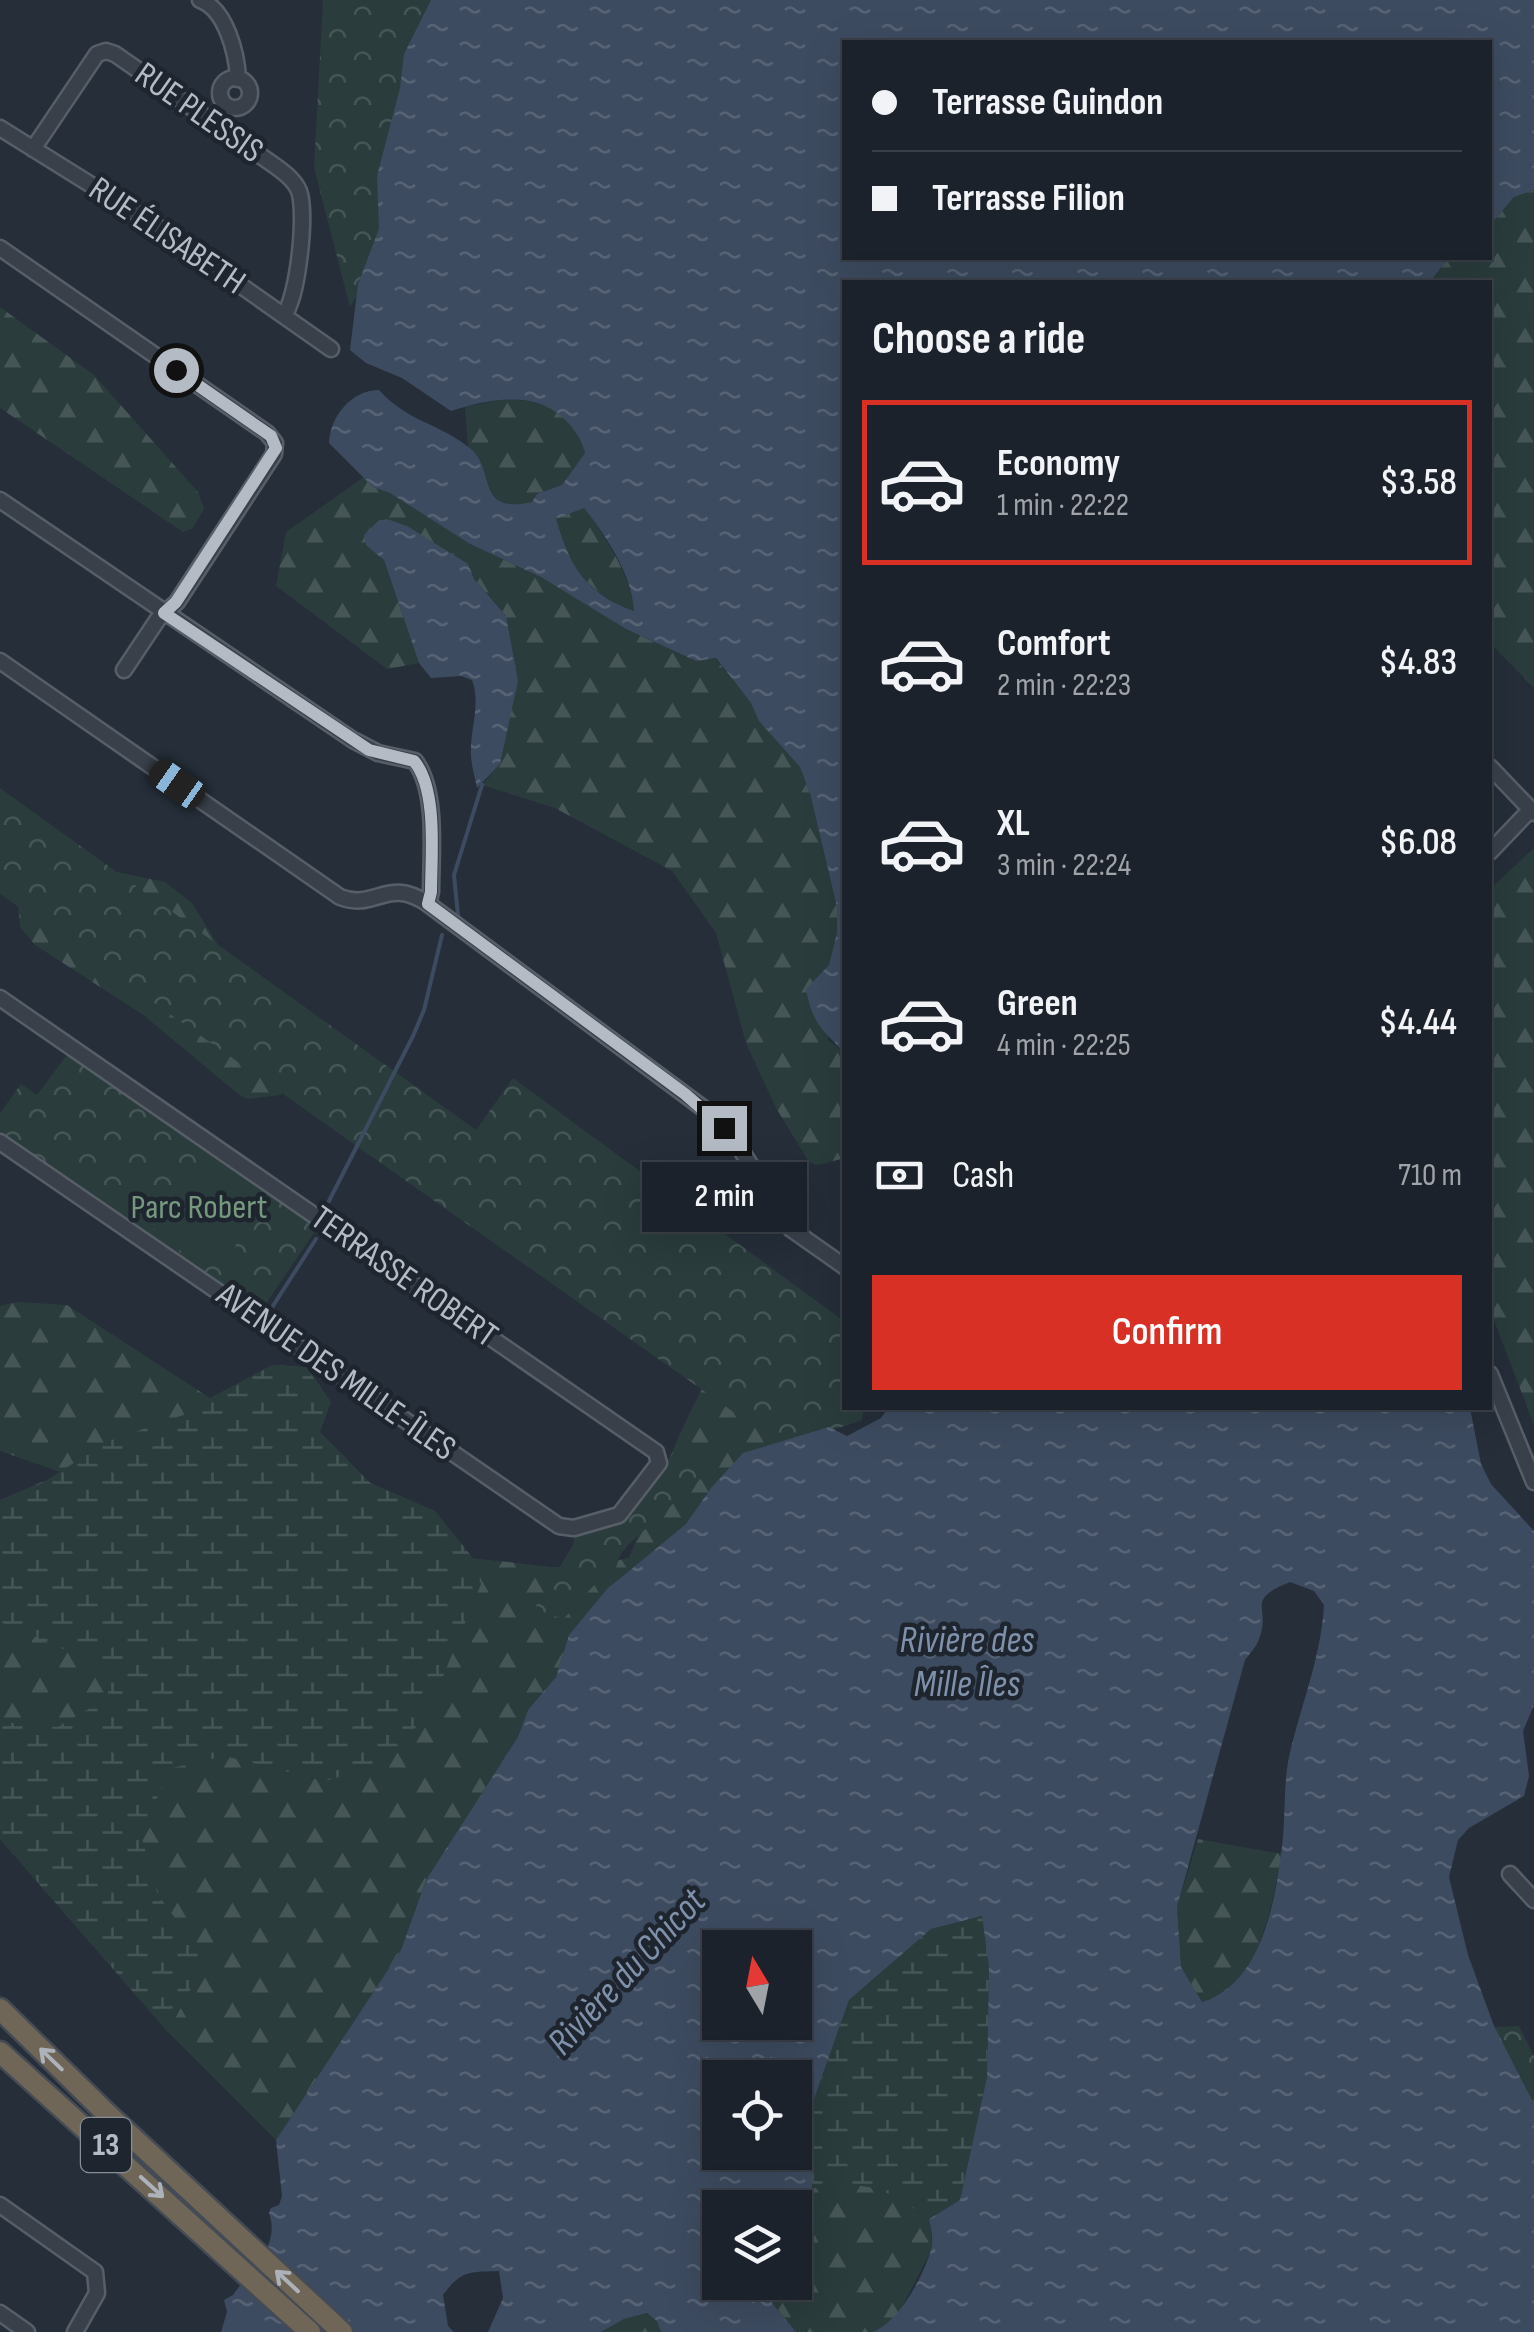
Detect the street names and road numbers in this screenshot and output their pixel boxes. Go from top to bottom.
street label: RUE PLESSIS [127,53,271,173]
street label: RUE ÉLISABETH [81,168,253,304]
street label: TERRASSE ROBERT [302,1197,506,1357]
street label: AVENUE DES MILLE-ÎLES [207,1273,464,1470]
road number: 13 [81,2118,131,2172]

